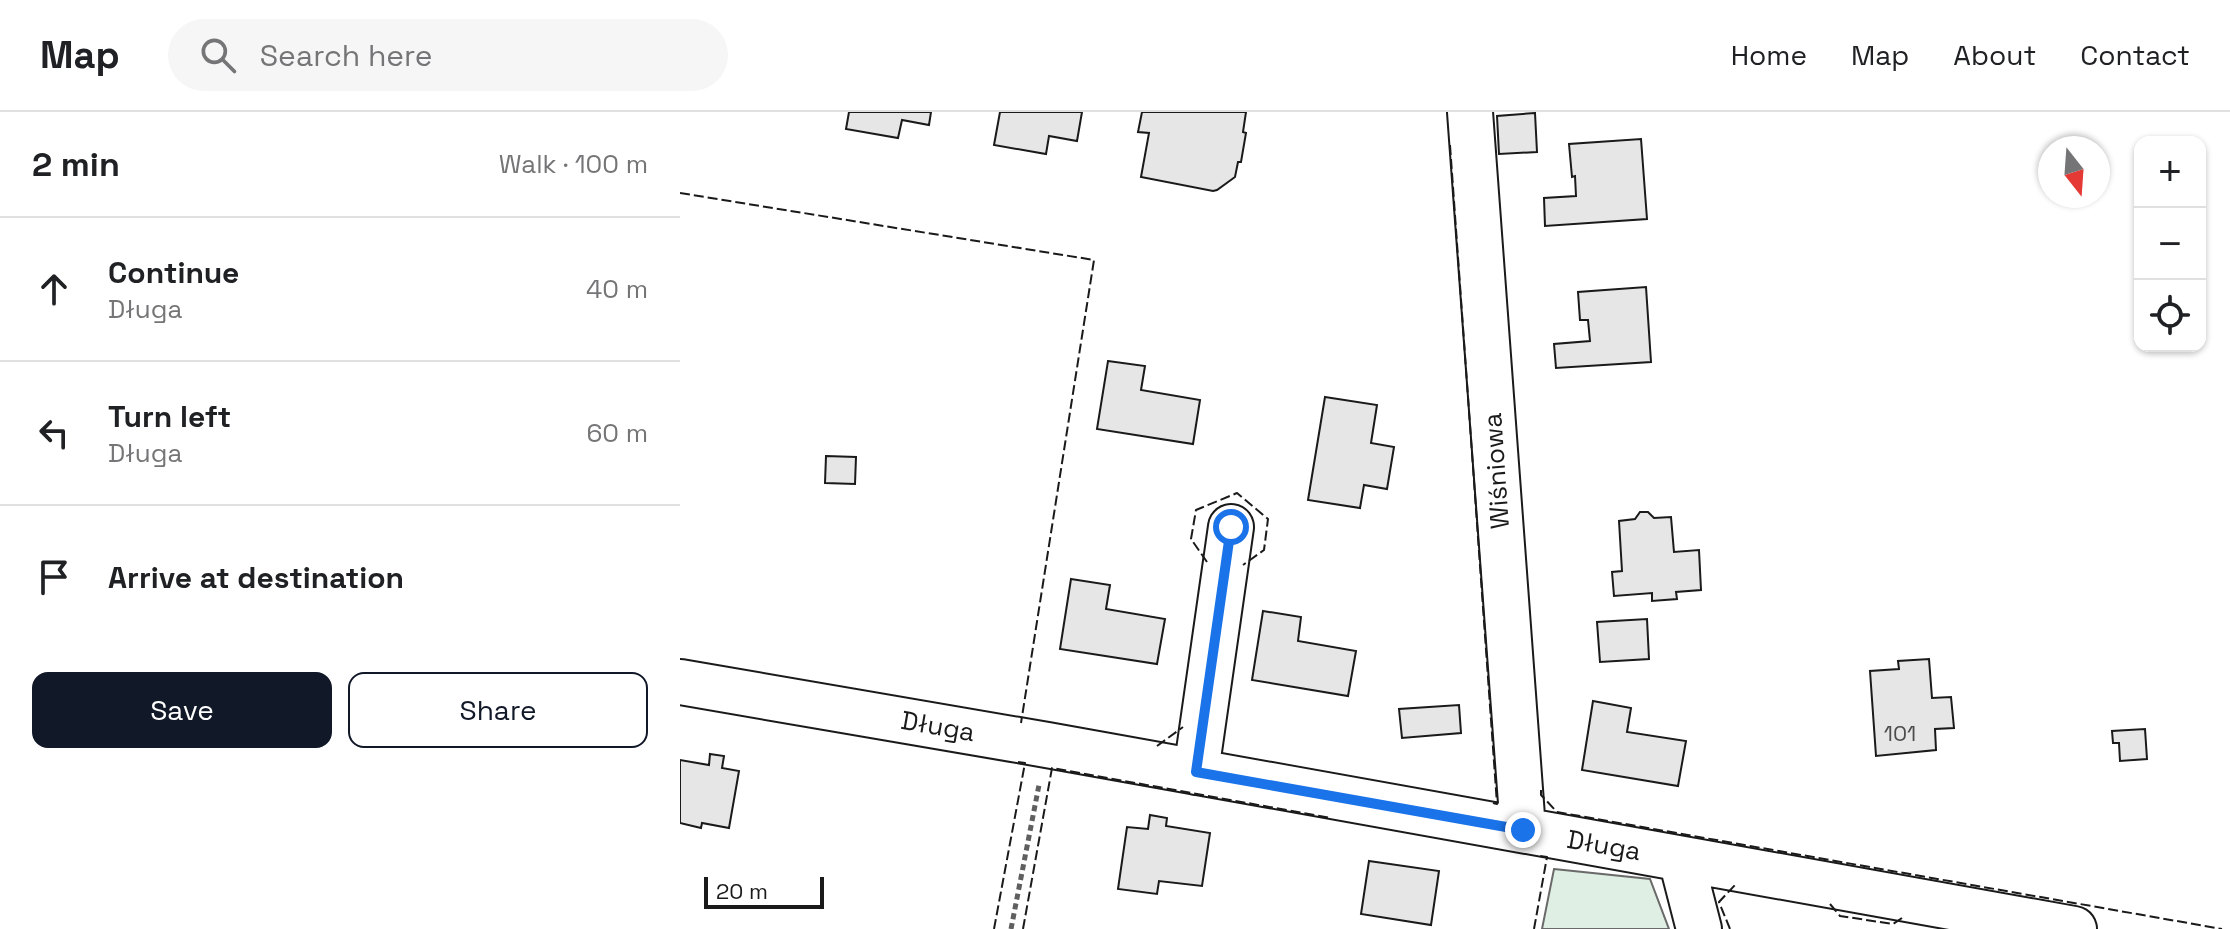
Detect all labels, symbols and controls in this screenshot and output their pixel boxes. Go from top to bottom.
search box [168,19,728,91]
text: Map [40,31,120,79]
icon: search [196,33,240,77]
text: Search here [260,36,433,75]
text: Home [1731,37,1807,73]
text: Map [1851,37,1909,73]
text: About [1953,37,2036,73]
text: Contact [2080,37,2190,73]
north arrow [2038,136,2110,208]
map controls [2134,136,2206,352]
button: + [2134,136,2206,208]
text: 2 min [32,143,120,186]
text: Walk · 100 m [499,147,648,181]
button: − [2134,208,2206,280]
text: Continue [108,253,239,292]
icon: ahead [32,267,76,311]
text: 40 m [586,272,648,306]
button: locate [2134,280,2206,352]
text: Długa [108,292,182,326]
text: Turn left [108,397,231,436]
icon: left [32,411,76,455]
street label: Wiśniowa [1475,412,1517,530]
text: 60 m [586,416,648,450]
text: Długa [108,436,182,470]
route start [1213,509,1249,545]
icon: arrive [32,555,76,599]
text: Arrive at destination [108,558,404,597]
button: Save [32,672,332,748]
button: Share [348,672,648,748]
street label: Długa [898,703,978,749]
house number: 101 [1884,719,1916,747]
route end [1505,812,1541,848]
street label: Długa [1564,822,1644,868]
scale bar [704,873,824,909]
text: 20 m [716,877,768,905]

